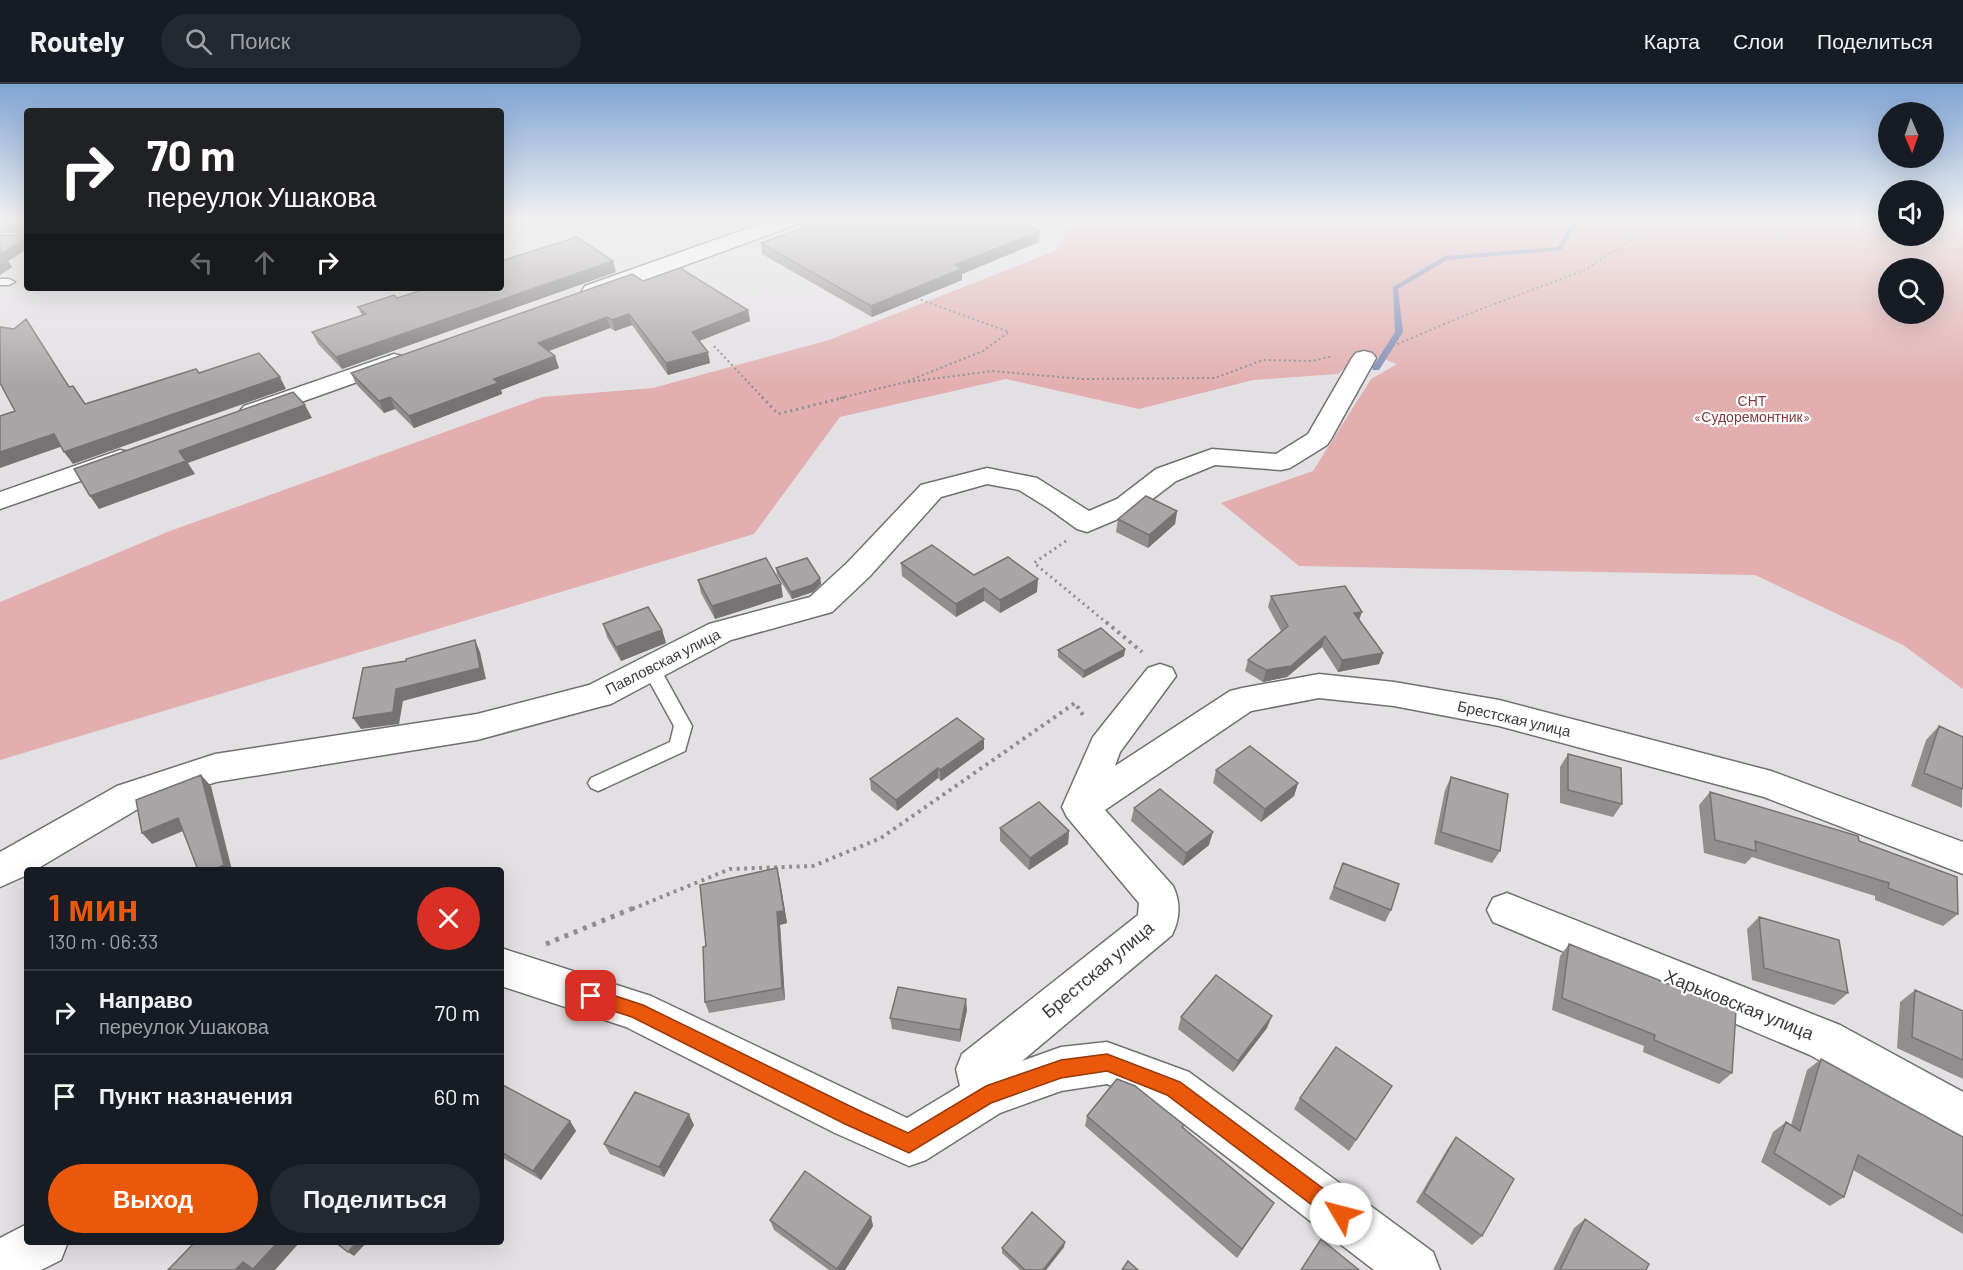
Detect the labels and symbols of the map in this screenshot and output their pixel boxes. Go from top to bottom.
north arrow [1878,102,1944,168]
park label: СНТ «Судоремонтник» [1694,392,1810,425]
street label: Павловская улица [602,624,724,698]
street label: Брестская улица [1456,696,1573,740]
street label: Брестская улица [1037,916,1158,1022]
street label: Харьковская улица [1662,964,1818,1044]
pin [565,970,616,1021]
position arrow [1309,1182,1373,1246]

